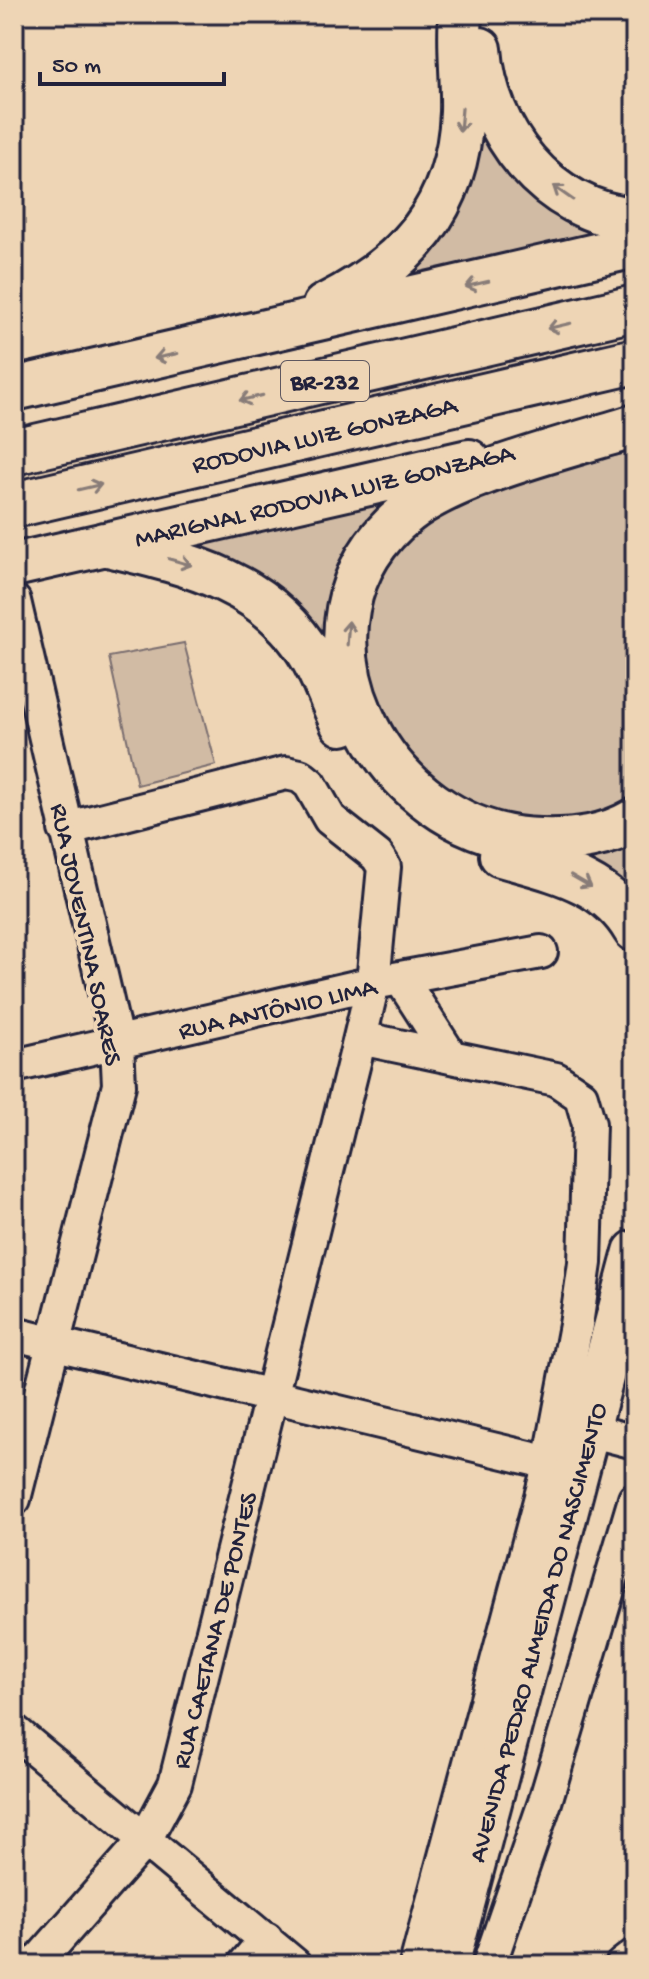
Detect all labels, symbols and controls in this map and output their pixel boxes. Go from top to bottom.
scale bar [40,36,224,86]
text: 50 m [52,53,101,82]
one-way arrow [453,106,468,133]
one-way arrow [552,185,574,201]
one-way arrow [465,277,491,292]
one-way arrow [547,319,572,334]
one-way arrow [153,349,179,364]
road number: BR-232 [281,361,369,401]
street label: RODOVIA LUIZ GONZAGA [190,391,462,483]
one-way arrow [239,391,265,406]
street label: MARIGNAL RODOVIA LUIZ GONZAGA [132,439,519,557]
one-way arrow [77,479,102,494]
one-way arrow [167,556,192,570]
one-way arrow [341,620,356,647]
street label: RUA JOVENTINA SOARES [41,801,127,1070]
one-way arrow [569,873,592,889]
street label: RUA ANTÔNIO LIMA [176,973,382,1049]
street label: AVENIDA PEDRO ALMEIDA DO NASCIMENTO [464,1400,617,1866]
street label: RUA CAETANA DE PONTES [168,1489,267,1773]

